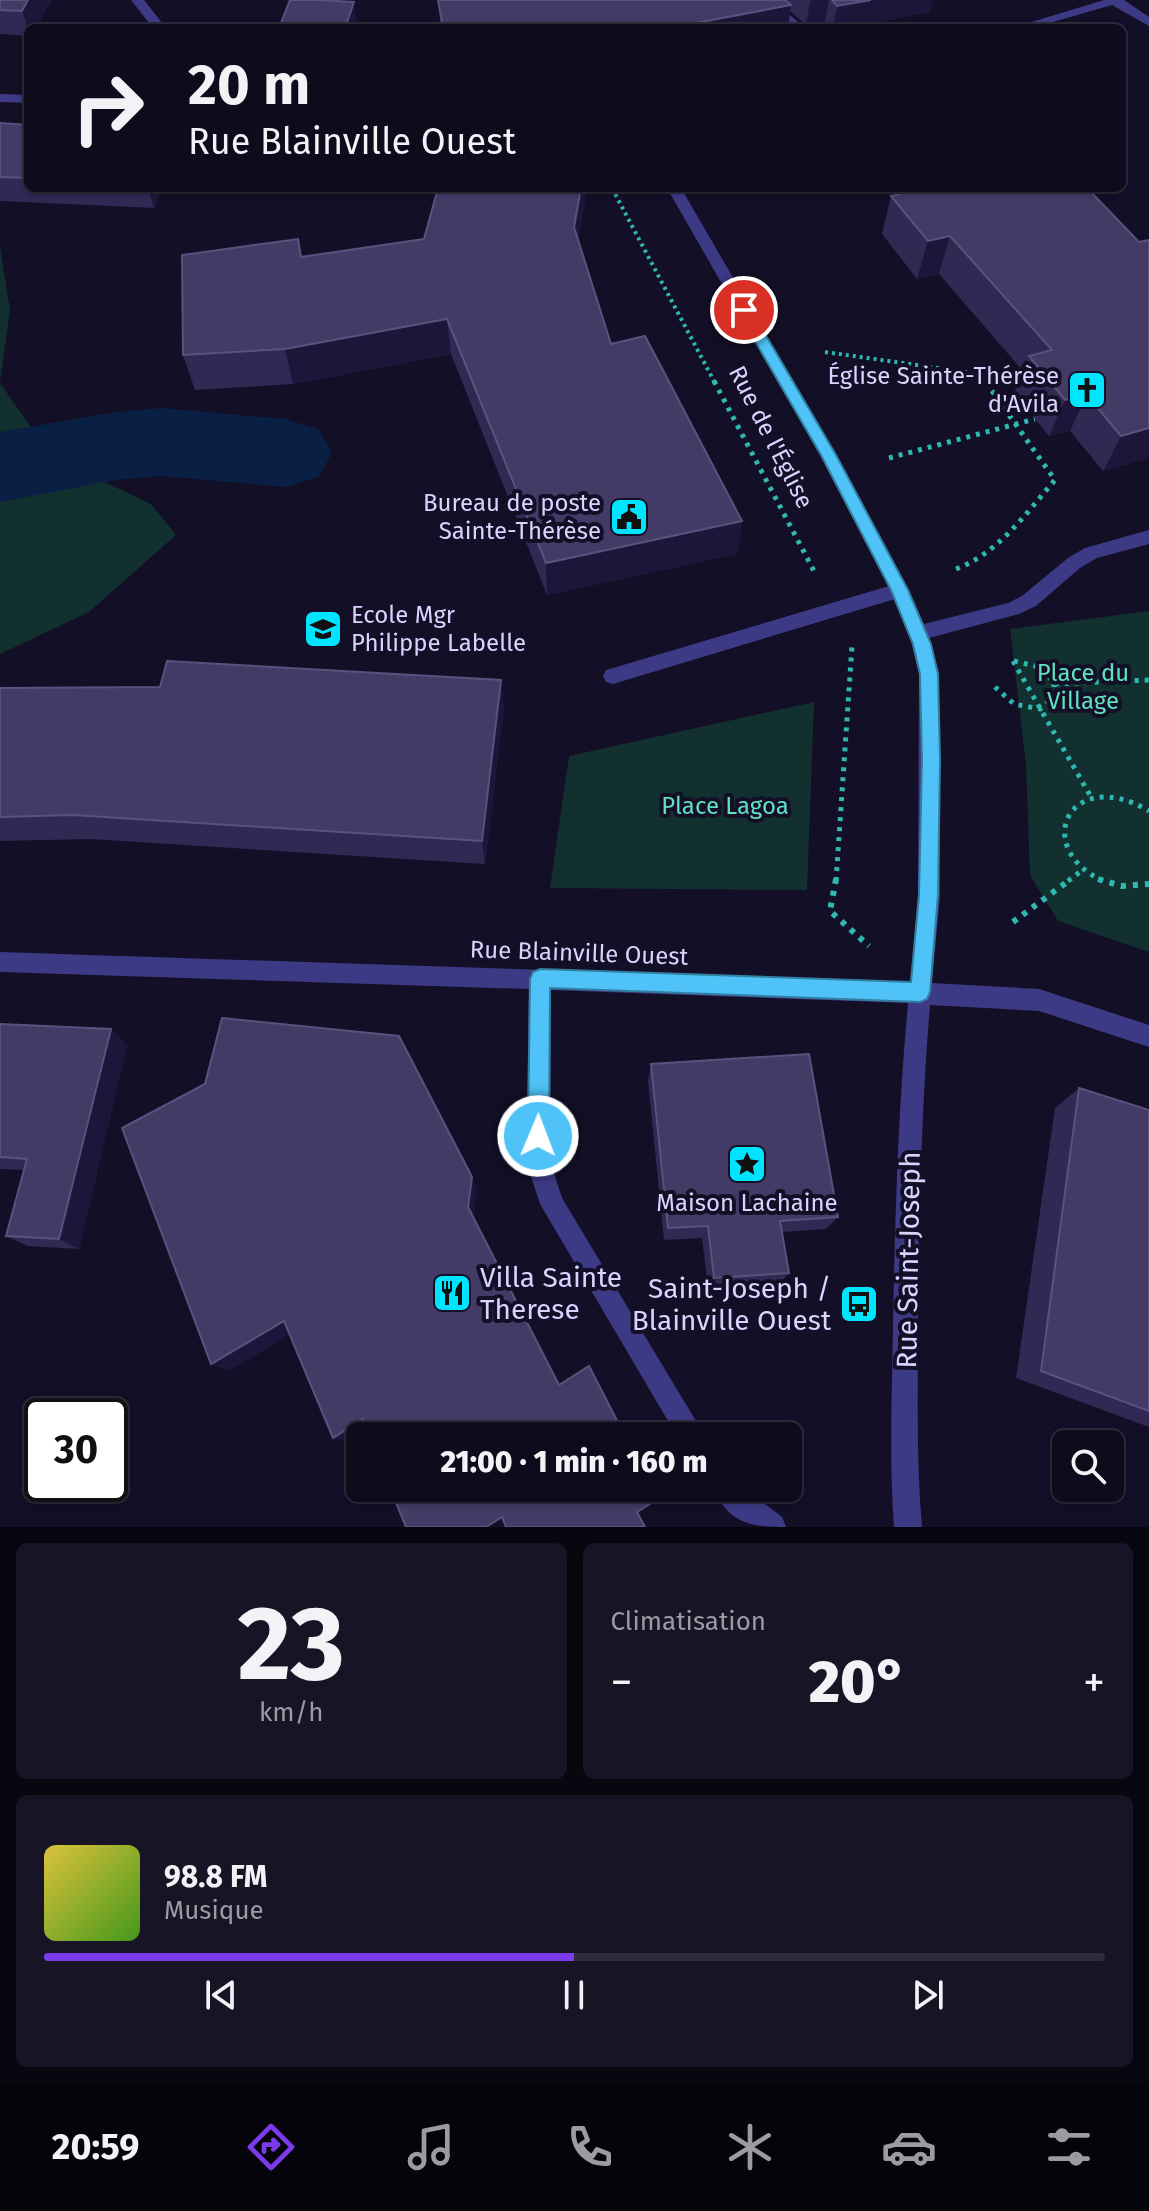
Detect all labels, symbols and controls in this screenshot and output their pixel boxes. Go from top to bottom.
text: 20 m [188,52,310,119]
icon: right [56,56,160,160]
text: Rue Blainville Ouest [188,120,516,164]
pin [710,276,778,344]
icon: arrive [722,288,766,332]
street label: Rue de l'Église [723,360,820,513]
place label: Église Sainte-Thérèse d'Avila [827,361,1059,418]
church icon: Église Sainte-Thérèse d'Avila [1066,369,1108,411]
place label: Bureau de poste Sainte-Thérèse [423,489,601,545]
public building icon: Bureau de poste Sainte-Thérèse [608,496,650,538]
place label: Ecole Mgr Philippe Labelle [351,601,526,657]
school or university icon: Ecole Mgr Philippe Labelle [302,608,344,650]
park label: Place du Village [1037,659,1129,715]
park label: Place Lagoa [661,792,789,820]
street label: Rue Blainville Ouest [469,935,689,971]
position arrow [496,1094,580,1178]
place icon: Maison Lachaine [726,1143,768,1185]
street label: Rue Saint-Joseph [890,1151,927,1369]
place label: Maison Lachaine [656,1189,838,1217]
place label: Villa Sainte Therese [480,1261,622,1326]
restaurant icon: Villa Sainte Therese [431,1272,473,1314]
place label: Saint-Joseph / Blainville Ouest [632,1272,832,1337]
bus stop icon: Saint-Joseph / Blainville Ouest [838,1283,880,1325]
speed limit sign: 30 [24,1398,128,1502]
map controls [1052,1430,1124,1502]
button: search [1052,1430,1124,1502]
text: 21:00 · 1 min · 160 m [440,1444,708,1480]
text: 23 [238,1582,345,1707]
text: Climatisation [611,1606,766,1637]
text: 20° [809,1646,907,1718]
text: − [611,1656,633,1709]
text: + [1083,1656,1105,1709]
text: km/h [259,1697,323,1728]
text: 98.8 FM [164,1859,267,1895]
text: Musique [164,1895,264,1926]
icon: previous [199,1973,243,2017]
icon: pause [552,1973,596,2017]
icon: next [906,1973,950,2017]
icon: directions [243,2119,299,2175]
icon: music [403,2119,459,2175]
icon: phone [562,2119,618,2175]
icon: climate [722,2119,778,2175]
icon: car [881,2119,937,2175]
icon: filters [1041,2119,1097,2175]
text: 20:59 [52,2125,139,2169]

